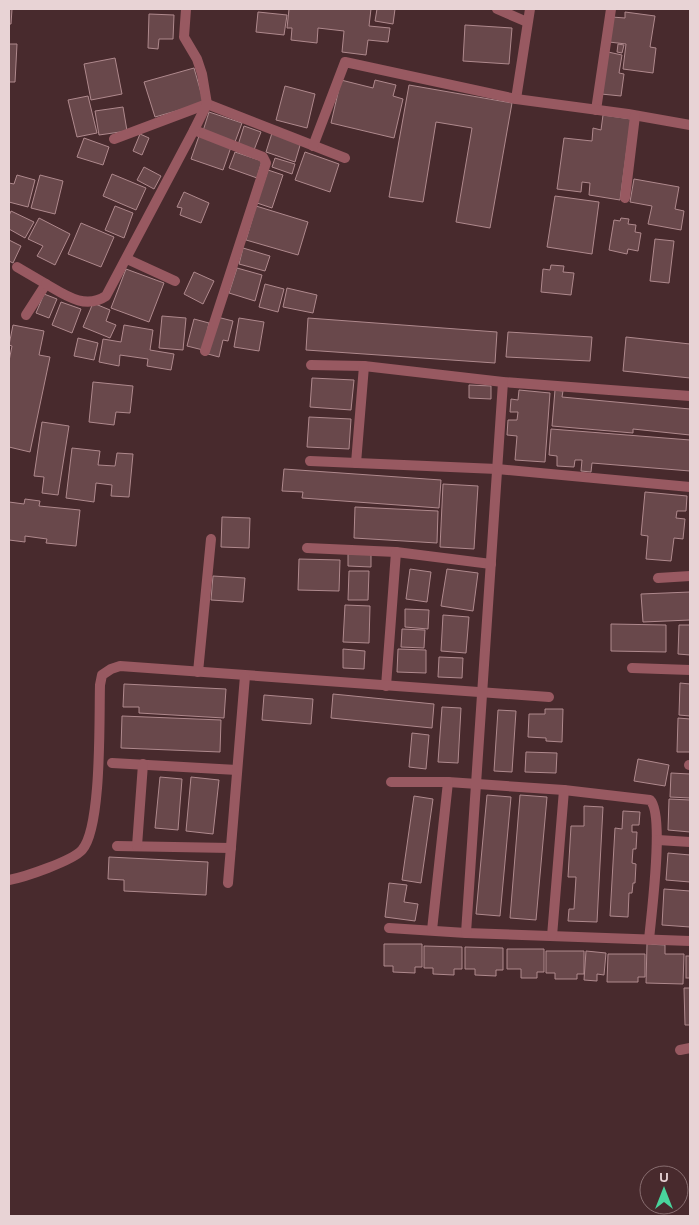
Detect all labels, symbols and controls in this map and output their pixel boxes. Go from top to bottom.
north arrow [639,1165,689,1215]
text: U [659,1170,669,1187]

